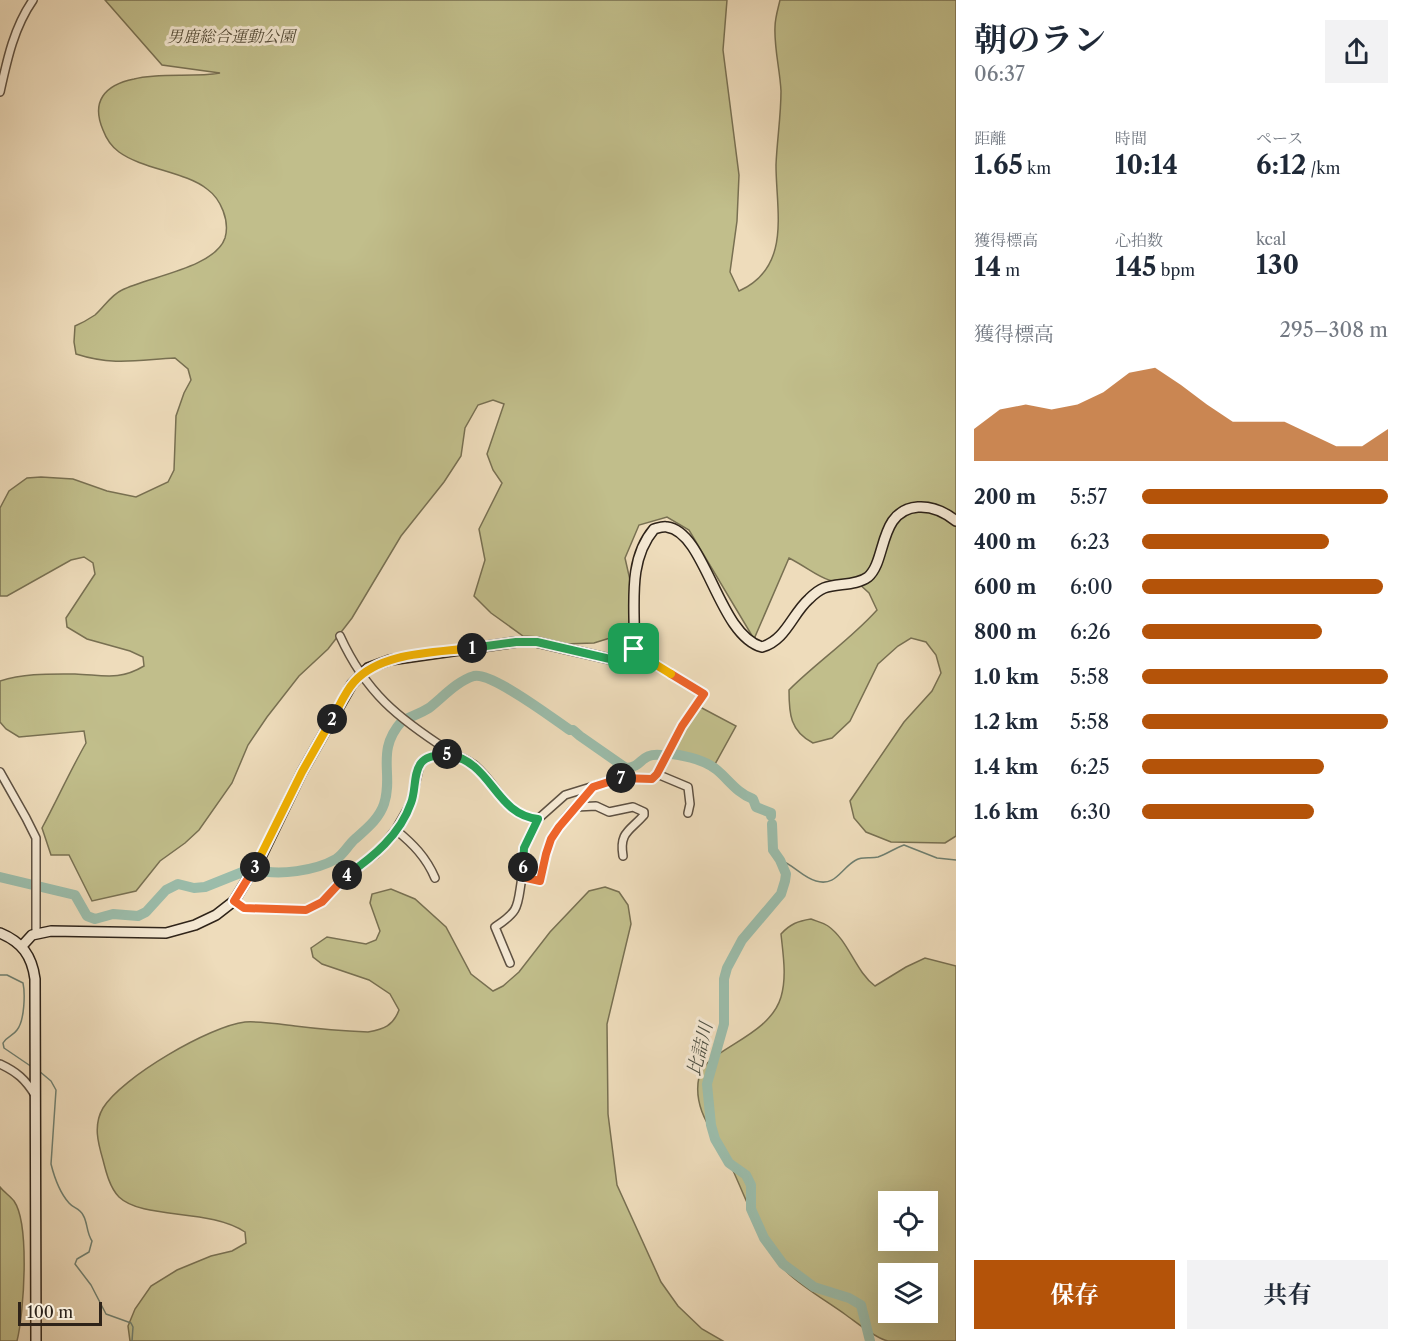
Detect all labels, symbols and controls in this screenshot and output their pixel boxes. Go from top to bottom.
text: 朝のラン [974,19,1106,60]
button: share [1325,20,1388,83]
park label: 男鹿総合運動公園 [167,26,298,46]
text: 06:37 [974,62,1025,86]
text: 距離 [974,128,1006,148]
text: 時間 [1115,128,1147,148]
text: ペース [1256,128,1303,148]
text: 1.65 [974,149,1023,181]
text: 10:14 [1115,149,1178,181]
text: 6:12 [1256,149,1306,181]
text: km [1023,158,1051,178]
text: /km [1306,158,1341,178]
text: kcal [1256,229,1286,249]
text: 獲得標高 [974,230,1038,250]
text: 心拍数 [1115,230,1163,250]
text: 130 [1256,249,1299,281]
text: 14 [974,251,1001,283]
text: 145 [1115,251,1156,283]
text: m [1001,260,1020,280]
text: bpm [1156,260,1195,280]
text: 295–308 m [1280,318,1388,342]
text: 獲得標高 [974,322,1054,346]
text: 200 m [974,485,1036,509]
text: 5:57 [1070,485,1107,509]
text: 400 m [974,530,1036,554]
text: 6:23 [1070,530,1110,554]
text: 600 m [974,575,1036,599]
text: 6:00 [1070,575,1113,599]
text: 800 m [974,620,1037,644]
text: 6:26 [1070,620,1111,644]
pin [608,623,659,674]
icon: arrive [617,632,650,665]
pin: 1 [457,633,487,663]
text: 1 [468,638,476,658]
text: 1.0 km [974,665,1039,689]
text: 5:58 [1070,665,1109,689]
pin: 2 [317,704,347,734]
text: 2 [327,709,337,729]
text: 1.2 km [974,710,1038,734]
text: 5:58 [1070,710,1109,734]
pin: 5 [432,739,462,769]
text: 5 [443,744,451,764]
text: 1.4 km [974,755,1039,779]
text: 6:25 [1070,755,1110,779]
pin: 7 [606,763,636,793]
text: 7 [617,768,625,788]
text: 1.6 km [974,800,1039,824]
text: 6:30 [1070,800,1111,824]
pin: 3 [240,852,270,882]
pin: 6 [508,852,538,882]
text: 3 [250,857,260,877]
text: 6 [518,857,528,877]
pin: 4 [332,860,362,890]
text: 4 [342,865,352,885]
water label: 比詰川 [683,1018,718,1078]
map controls [878,1191,938,1323]
button: locate [878,1191,938,1251]
button: 保存 [974,1260,1175,1329]
button: 共有 [1187,1260,1388,1329]
button: layers [878,1263,938,1323]
scale bar [18,1299,102,1326]
text: 100 m [27,1302,73,1322]

